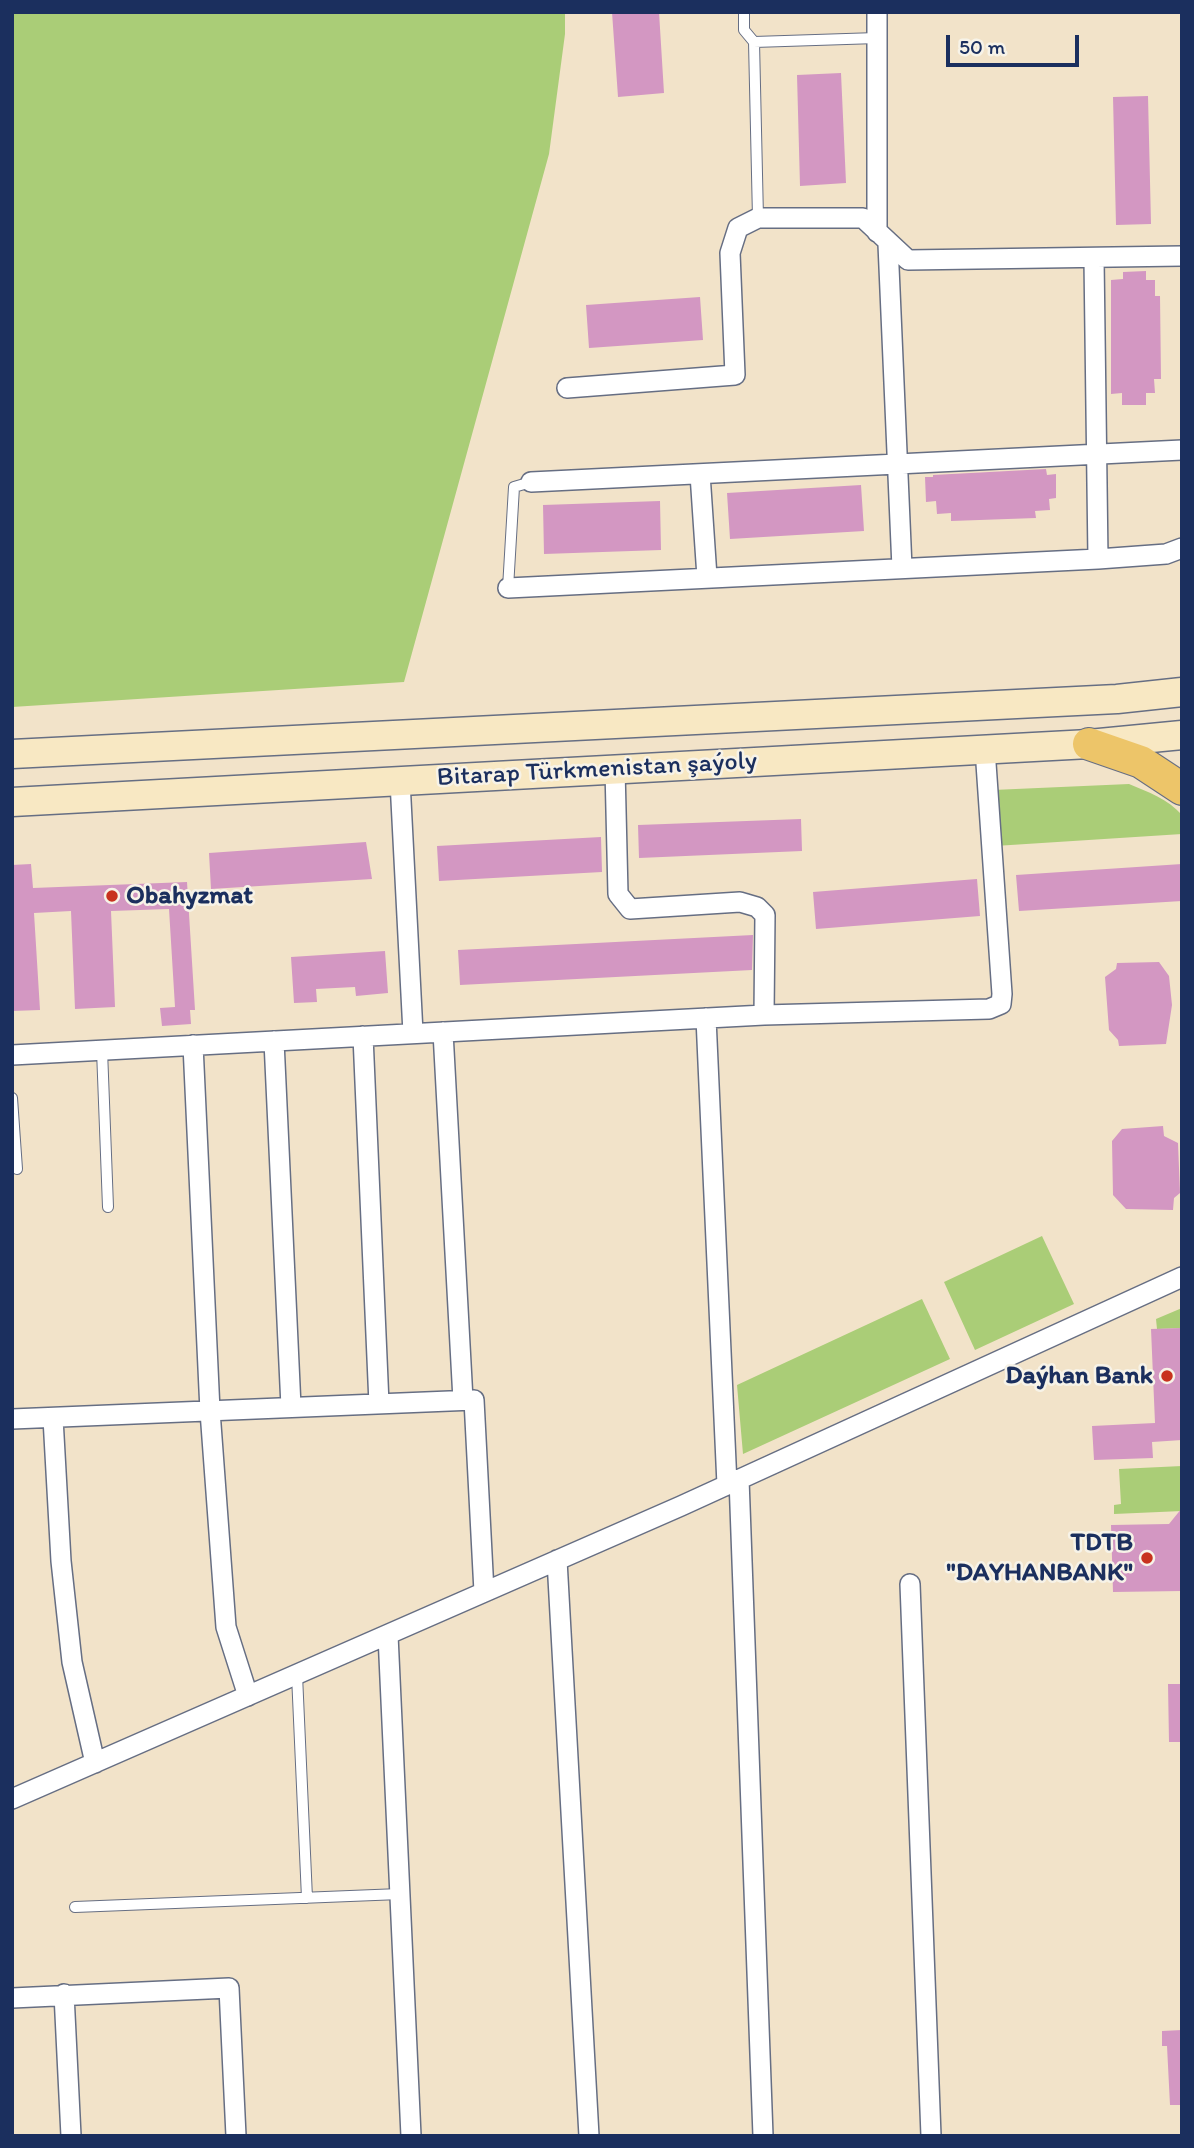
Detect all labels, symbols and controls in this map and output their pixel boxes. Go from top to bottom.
scale bar [949,21,1082,65]
text: 50 m [959,34,1005,59]
street label: Bitarap Türkmenistan şaýoly [436,746,758,794]
place label: Obahyzmat [126,880,253,912]
marker: Obahyzmat [104,888,120,904]
place label: Daýhan Bank [1005,1360,1153,1392]
marker: Daýhan Bank [1159,1368,1175,1384]
place label: TDTB "DAYHANBANK" [946,1527,1133,1588]
marker: TDTB "DAYHANBANK" [1139,1550,1155,1566]

